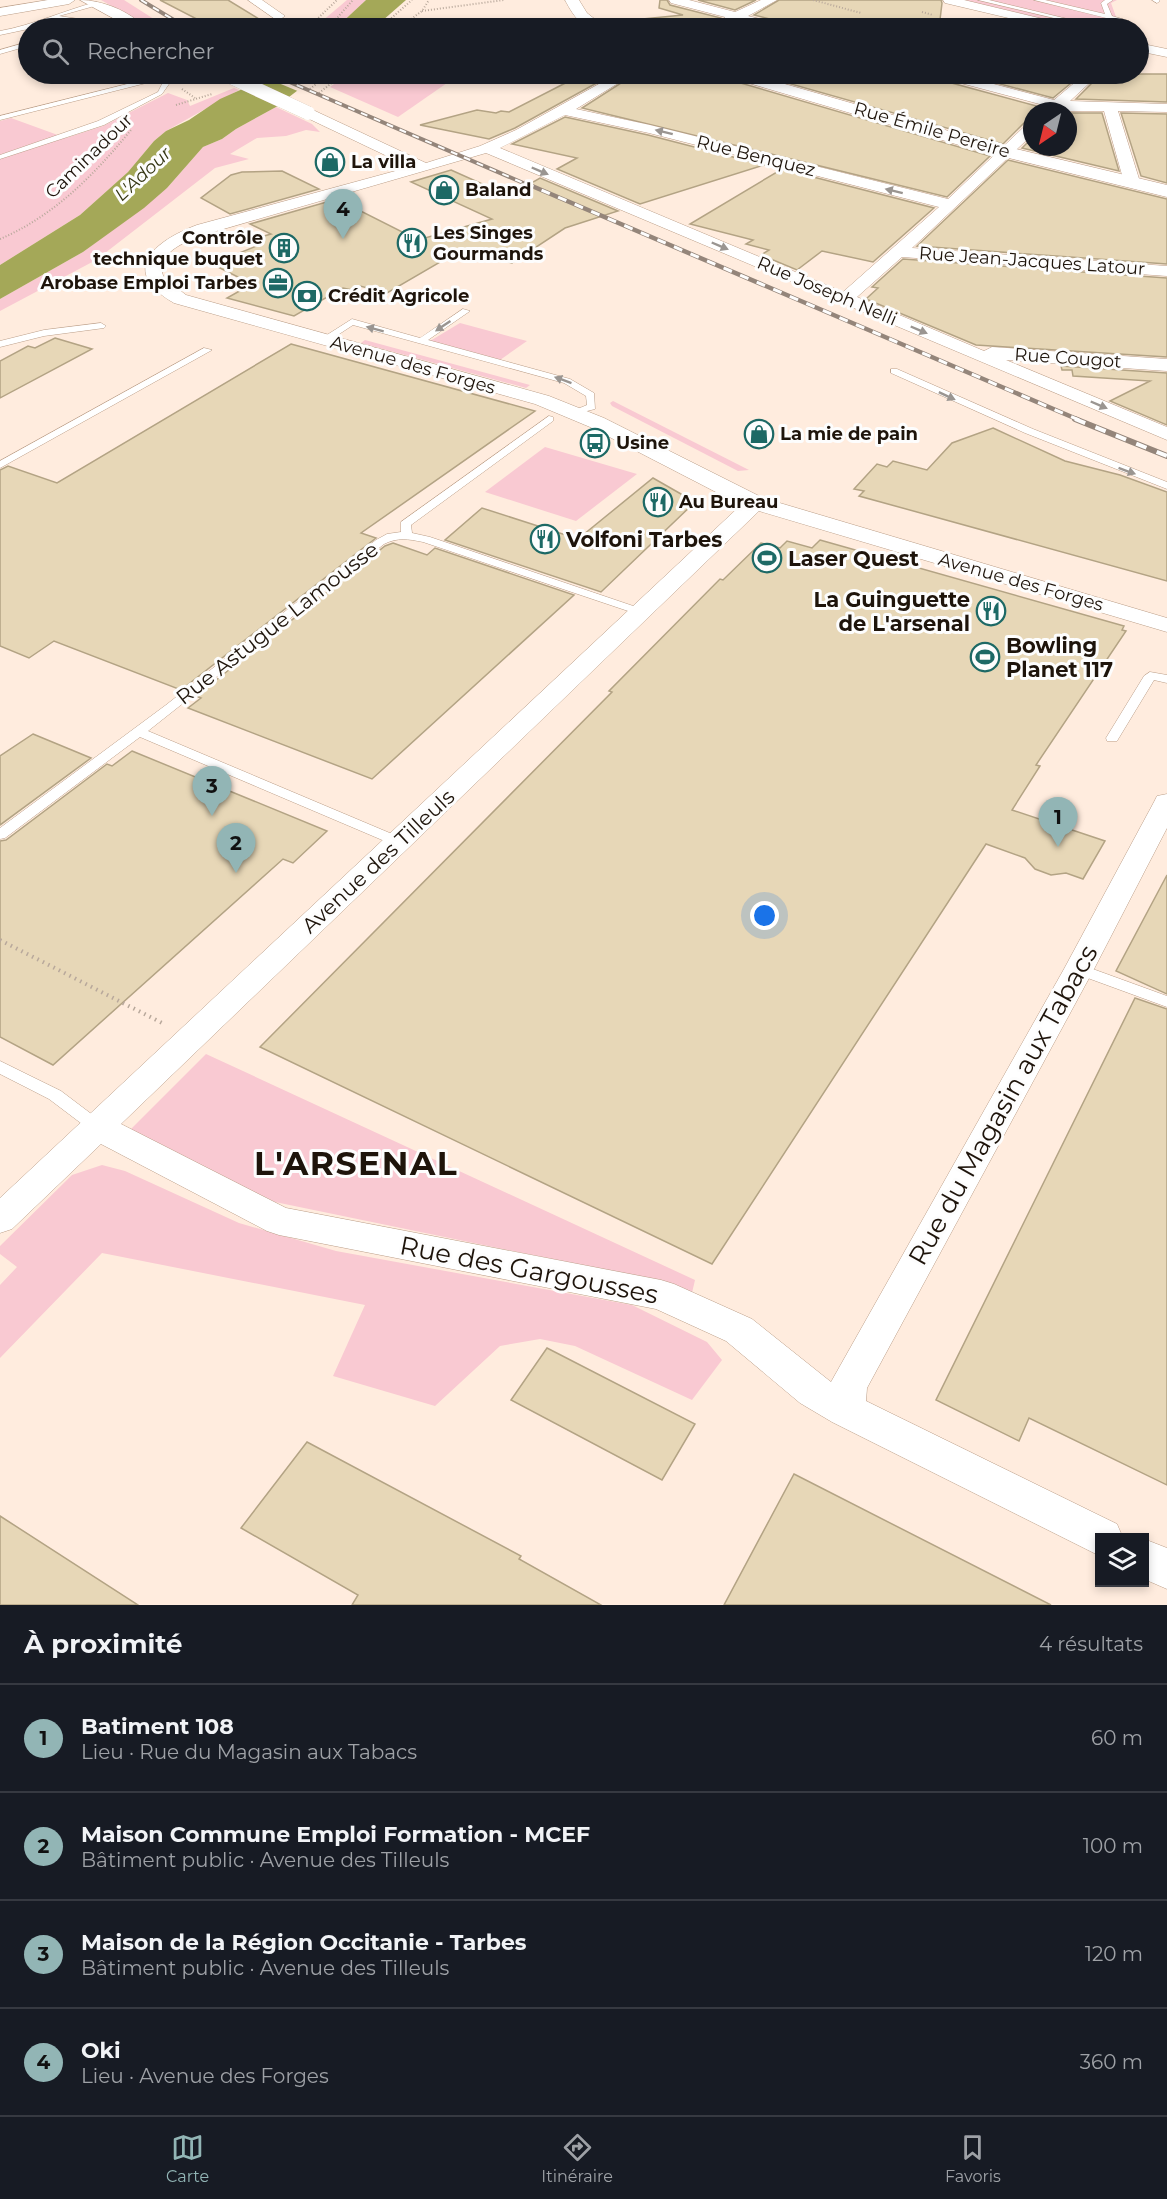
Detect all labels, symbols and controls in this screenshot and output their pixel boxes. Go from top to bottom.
search box [18,18,1149,84]
icon: search [39,35,72,68]
text: Rechercher [87,38,214,65]
street label: Rue Émile Pereire [851,97,1013,163]
north arrow [1023,102,1077,156]
street label: Caminadour [41,109,137,203]
one-way arrow [655,127,674,137]
street label: Rue Benquez [694,131,818,181]
water label: L'Adour [110,142,176,206]
shop icon: La villa [314,146,346,178]
place label: La villa [351,151,416,173]
one-way arrow [532,166,550,176]
shop icon: Baland [428,174,460,206]
place label: Baland [465,179,531,201]
one-way arrow [885,185,903,195]
pin: 4 [324,190,362,239]
place label: Les Singes Gourmands [433,222,544,265]
place label: Contrôle technique buquet [93,227,263,270]
restaurant icon: Les Singes Gourmands [396,227,428,259]
building icon: Contrôle technique buquet [268,232,300,264]
one-way arrow [712,241,730,251]
street label: Rue Jean-Jacques Latour [918,242,1146,280]
street label: Rue Joseph Nelli [754,252,900,330]
office icon: Arobase Emploi Tarbes [262,267,294,299]
place label: Arobase Emploi Tarbes [40,272,257,294]
bank icon: Crédit Agricole [291,280,323,312]
place label: Crédit Agricole [328,285,469,307]
one-way arrow [435,320,451,331]
one-way arrow [366,324,384,333]
one-way arrow [911,325,929,335]
street label: Avenue des Forges [328,331,498,399]
street label: Rue Cougot [1014,343,1122,373]
one-way arrow [554,375,572,385]
one-way arrow [938,391,955,401]
one-way arrow [1091,400,1109,410]
shop icon: La mie de pain [743,418,775,450]
place label: La mie de pain [780,423,918,445]
bus stop icon: Usine [579,427,611,459]
place label: Usine [616,432,669,454]
one-way arrow [1118,466,1136,476]
restaurant icon: Au Bureau [642,486,674,518]
place label: Au Bureau [678,491,778,513]
restaurant icon: Volfoni Tarbes [529,523,561,555]
place label: Volfoni Tarbes [565,527,722,552]
street label: Rue Astugue Lamousse [171,536,383,710]
sports icon: Laser Quest [751,542,783,574]
place label: Laser Quest [788,546,919,571]
street label: Avenue des Forges [936,548,1106,616]
place label: La Guinguette de L'arsenal [814,587,970,636]
restaurant icon: La Guinguette de L'arsenal [975,595,1007,627]
place label: Bowling Planet 117 [1006,633,1113,682]
sports icon: Bowling Planet 117 [969,641,1001,673]
pin: 3 [192,766,232,816]
street label: Avenue des Tilleuls [297,784,459,938]
pin: 1 [1038,798,1078,847]
pin: 2 [216,824,256,873]
your location [750,901,779,930]
street label: Rue du Magasin aux Tabacs [901,939,1105,1271]
district label: L'ARSENAL [254,1143,458,1183]
street label: Rue des Gargousses [397,1229,661,1311]
map controls [1095,1533,1149,1587]
button: layers [1095,1533,1149,1587]
text: À proximité [24,1628,183,1660]
text: 4 résultats [1039,1632,1143,1656]
text: Batiment 108 [81,1713,234,1740]
text: 1 [40,1726,47,1750]
text: 60 m [1091,1726,1143,1750]
text: Lieu · Rue du Magasin aux Tabacs [81,1740,417,1764]
text: Maison Commune Emploi Formation - MCEF [81,1821,590,1848]
text: 2 [38,1834,49,1858]
text: 100 m [1083,1834,1143,1858]
text: Bâtiment public · Avenue des Tilleuls [81,1848,449,1872]
text: Maison de la Région Occitanie - Tarbes [81,1929,526,1956]
text: 3 [38,1942,49,1966]
text: 120 m [1085,1942,1143,1966]
text: Bâtiment public · Avenue des Tilleuls [81,1956,449,1980]
text: Oki [81,2037,121,2064]
text: 4 [37,2050,50,2074]
text: 360 m [1080,2050,1143,2074]
text: Lieu · Avenue des Forges [81,2064,329,2088]
tab: Carte [166,2131,209,2186]
tab: Itinéraire [541,2131,613,2186]
tab: Favoris [945,2131,1001,2186]

